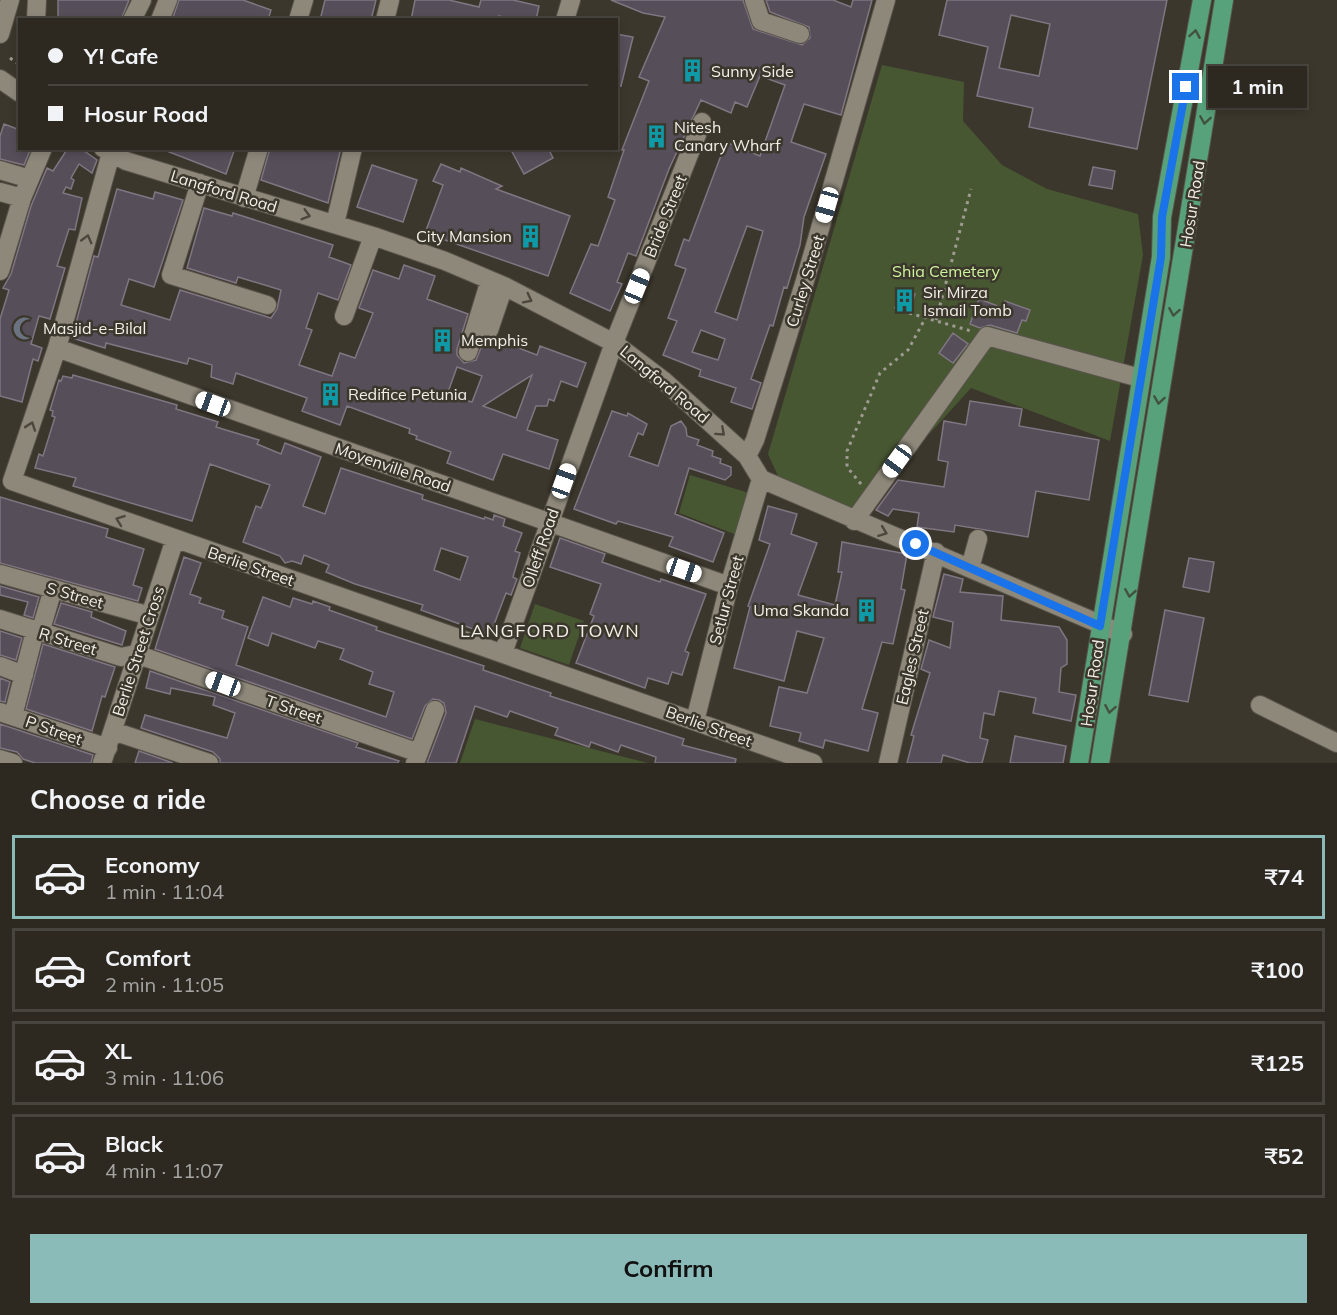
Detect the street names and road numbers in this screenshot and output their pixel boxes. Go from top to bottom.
street label: Hosur Road [1175,159,1209,249]
street label: Langford Road [168,165,280,217]
street label: Bride Street [639,171,691,260]
street label: Curley Street [782,232,829,329]
street label: Langford Road [616,341,714,427]
street label: Moyenville Road [332,438,454,496]
street label: Olleff Road [517,506,563,590]
street label: Berlie Street [205,542,297,590]
street label: Setlur Street [704,553,748,647]
street label: S Street [44,577,106,613]
street label: Berlie Street Cross [107,583,169,719]
street label: Eagles Street [891,607,933,707]
street label: R Street [37,623,100,659]
street label: Hosur Road [1076,638,1108,728]
street label: T Street [263,690,325,728]
street label: Berlie Street [663,701,755,751]
street label: P Street [23,711,85,749]

